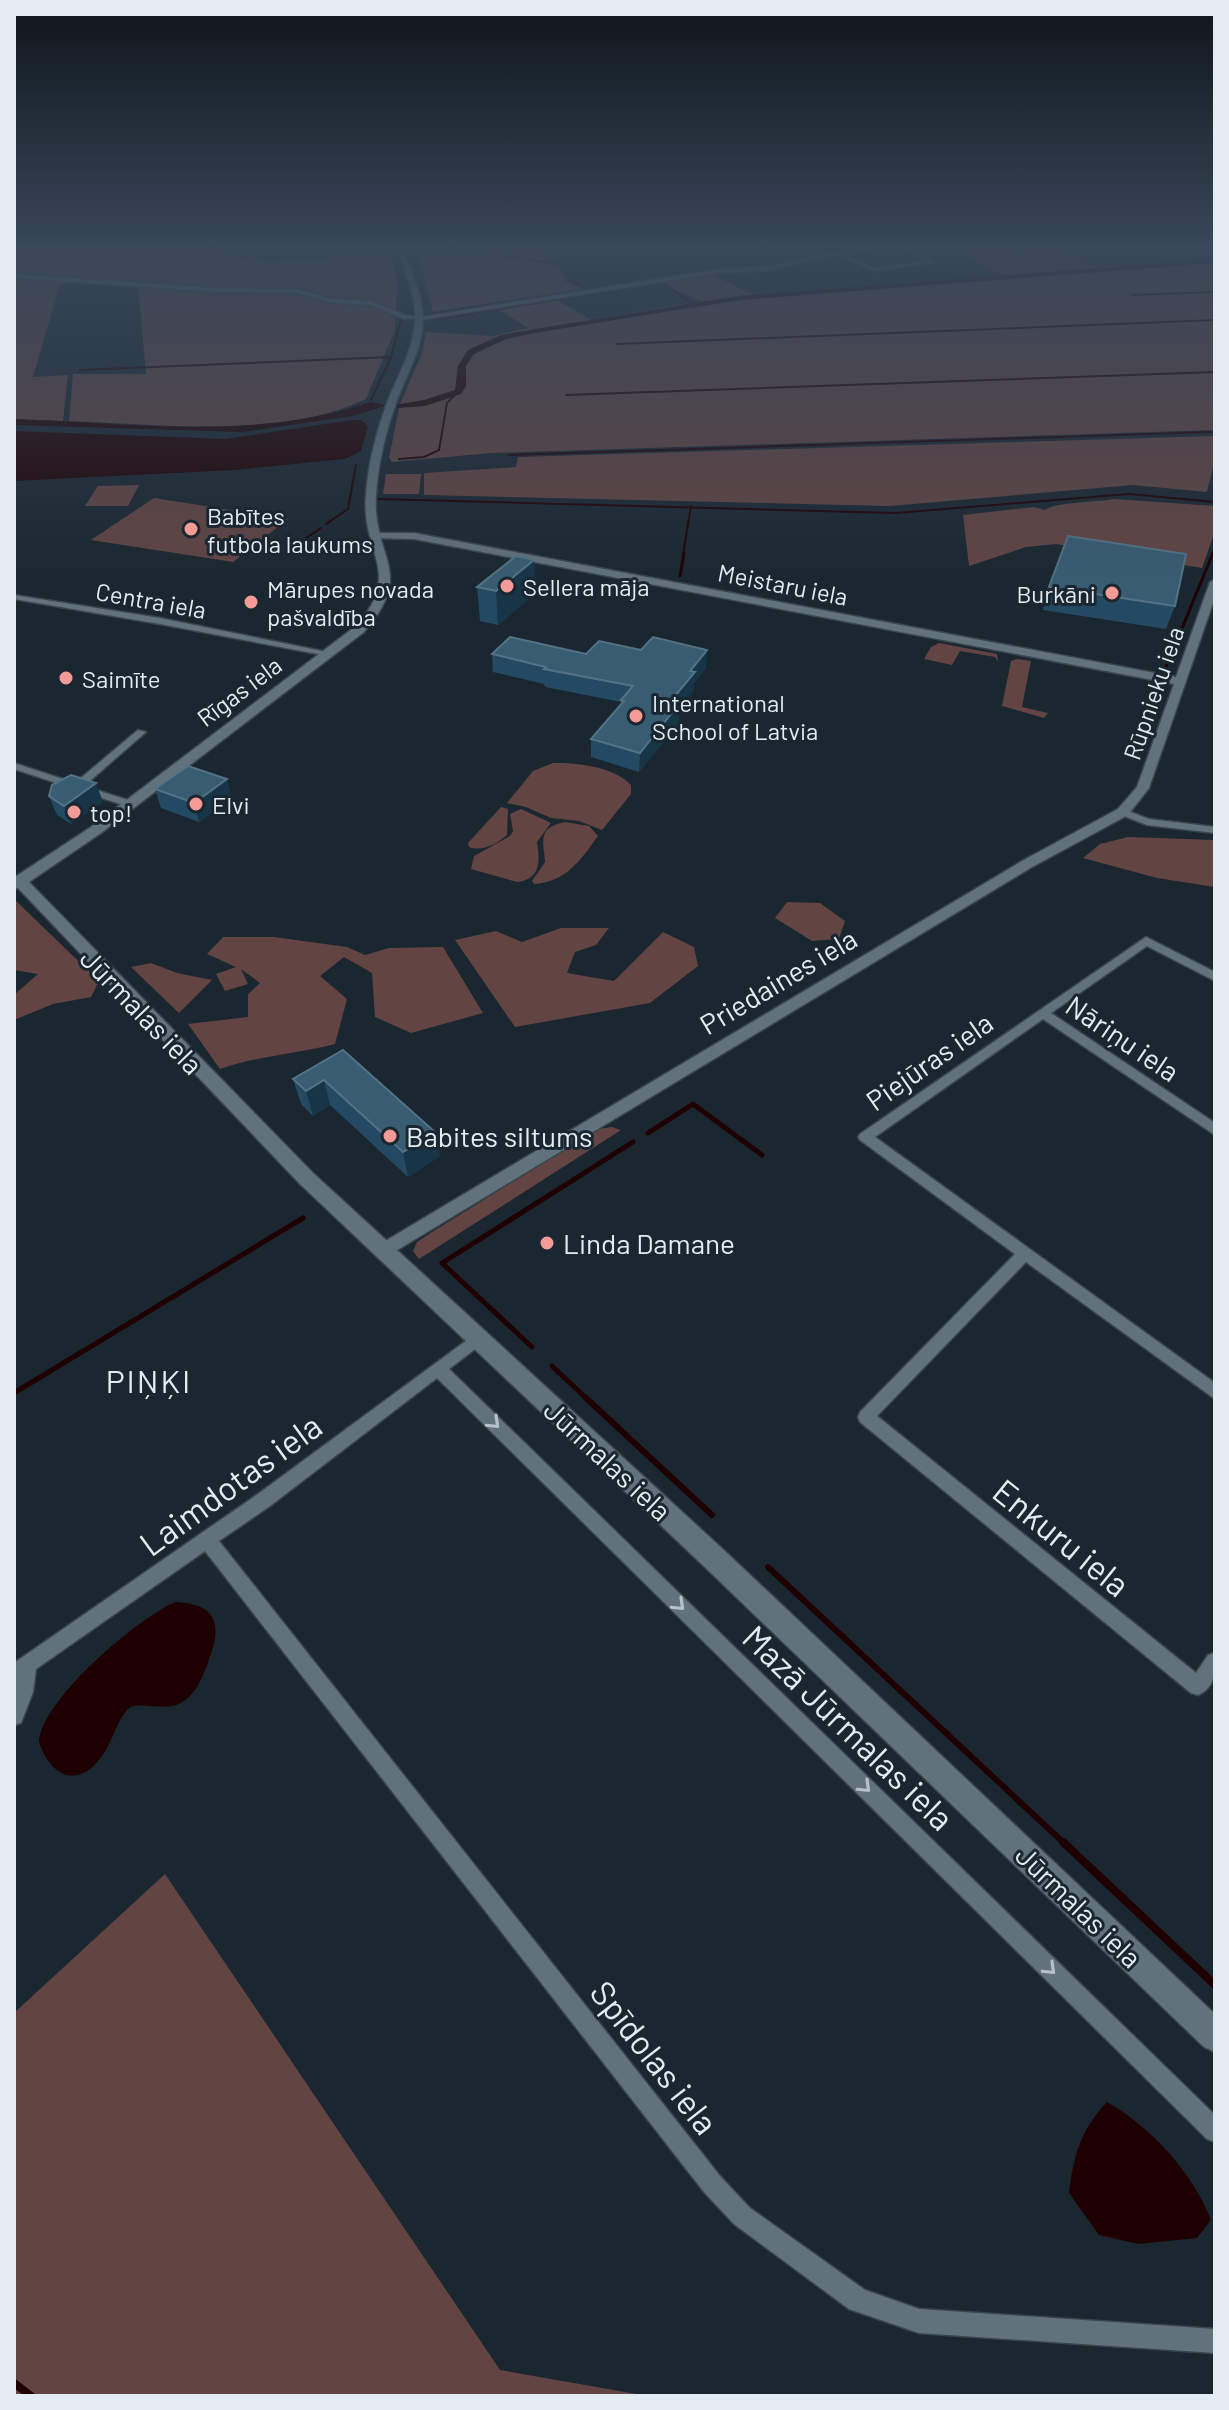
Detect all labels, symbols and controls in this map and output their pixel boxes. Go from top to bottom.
place label: Babītes futbola laukums [207,501,373,558]
marker: Babītes futbola laukums [182,520,200,538]
street label: Meistaru iela [716,557,850,611]
place label: Sellera māja [523,572,650,601]
place label: Mārupes novada pašvaldība [267,574,434,631]
street label: Centra iela [94,576,208,624]
marker: Sellera māja [498,577,516,595]
place label: Burkāni [1017,579,1096,608]
marker: Burkāni [1103,584,1121,602]
marker: Mārupes novada pašvaldība [242,593,260,611]
street label: Rūpnieku iela [1117,623,1189,763]
street label: Rīgas iela [191,650,287,732]
place label: Saimīte [82,664,160,693]
marker: Saimīte [57,669,75,687]
place label: International School of Latvia [652,688,818,745]
marker: International School of Latvia [627,707,645,725]
place label: Elvi [212,790,250,819]
marker: Elvi [187,795,205,813]
place label: top! [90,798,132,827]
marker: top! [65,803,83,821]
street label: Priedaines iela [693,921,863,1041]
street label: Jūrmalas iela [74,941,210,1081]
street label: Nāriņu iela [1060,988,1186,1088]
street label: Piejūras iela [859,1005,999,1117]
place label: Babites siltums [406,1119,593,1153]
marker: Babites siltums [381,1127,399,1145]
place label: Linda Damane [563,1226,735,1260]
marker: Linda Damane [538,1234,556,1252]
district label: PIŅĶI [106,1361,192,1399]
street label: Jūrmalas iela [537,1392,679,1528]
street label: Laimdotas iela [131,1404,329,1564]
one-way arrow [485,1414,499,1428]
street label: Enkuru iela [986,1470,1138,1604]
one-way arrow [670,1596,684,1610]
street label: Mazā Jūrmalas iela [735,1616,963,1838]
one-way arrow [856,1778,870,1792]
street label: Jūrmalas iela [1009,1838,1149,1974]
one-way arrow [1041,1960,1055,1974]
street label: Spīdolas iela [582,1972,728,2142]

